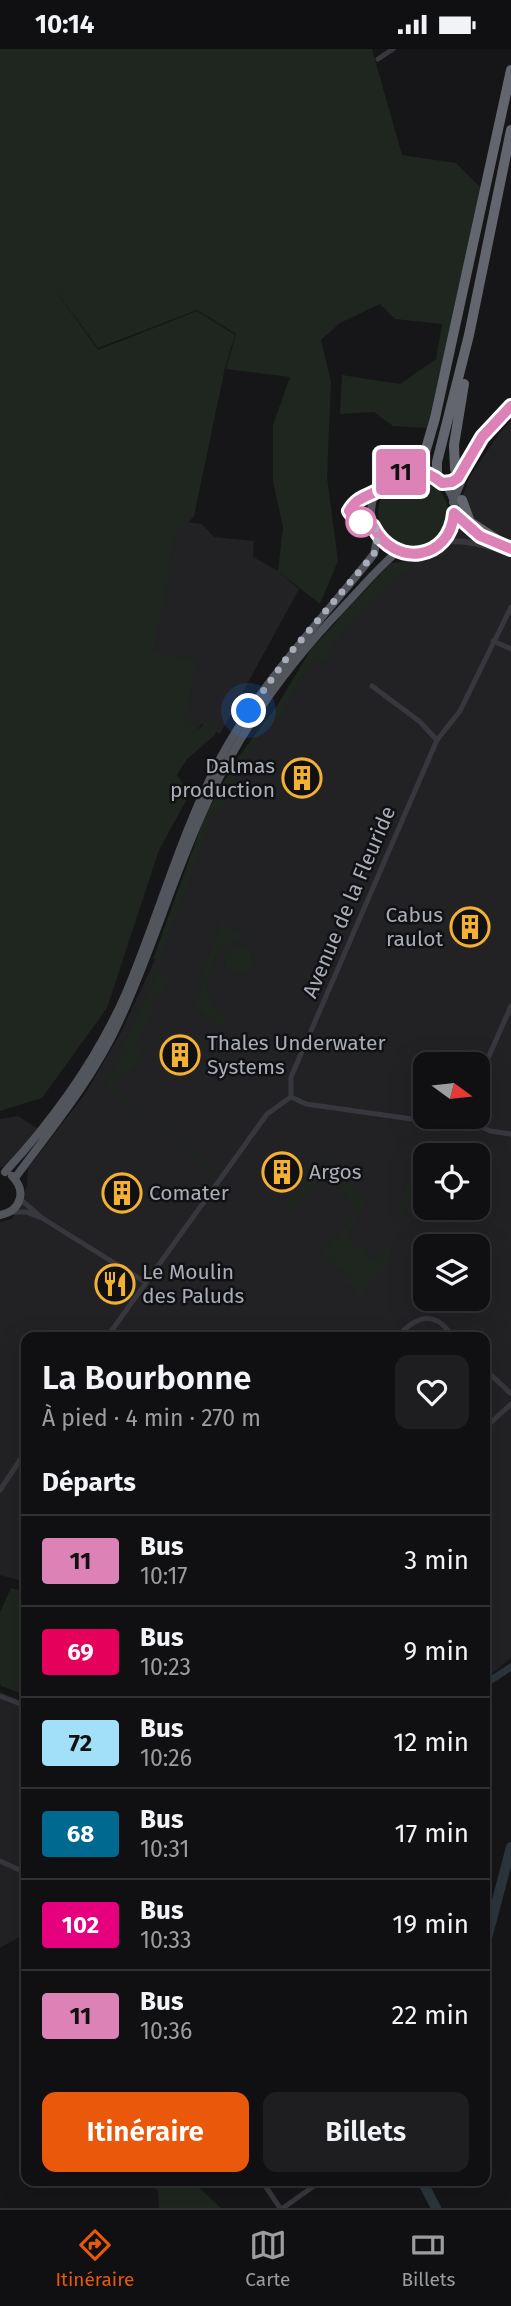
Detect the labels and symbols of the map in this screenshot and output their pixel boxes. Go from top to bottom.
line badge: 11 [370,449,432,495]
unlabelled marker [346,507,376,537]
your location [231,693,266,728]
place label: Dalmas production [170,753,275,803]
building icon: Dalmas production [281,757,323,799]
street label: Avenue de la Fleuride [297,802,401,1002]
place label: Cabus raulot [386,902,443,952]
building icon: Cabus raulot [449,906,491,948]
place label: Thales Underwater Systems [207,1030,386,1080]
building icon: Thales Underwater Systems [159,1034,201,1076]
north arrow [413,1052,490,1129]
building icon: Argos [261,1151,303,1193]
place label: Argos [309,1159,362,1185]
building icon: Comater [101,1172,143,1214]
place label: Comater [149,1180,229,1206]
place label: Le Moulin des Paluds [142,1259,245,1309]
restaurant icon: Le Moulin des Paluds [94,1263,136,1305]

